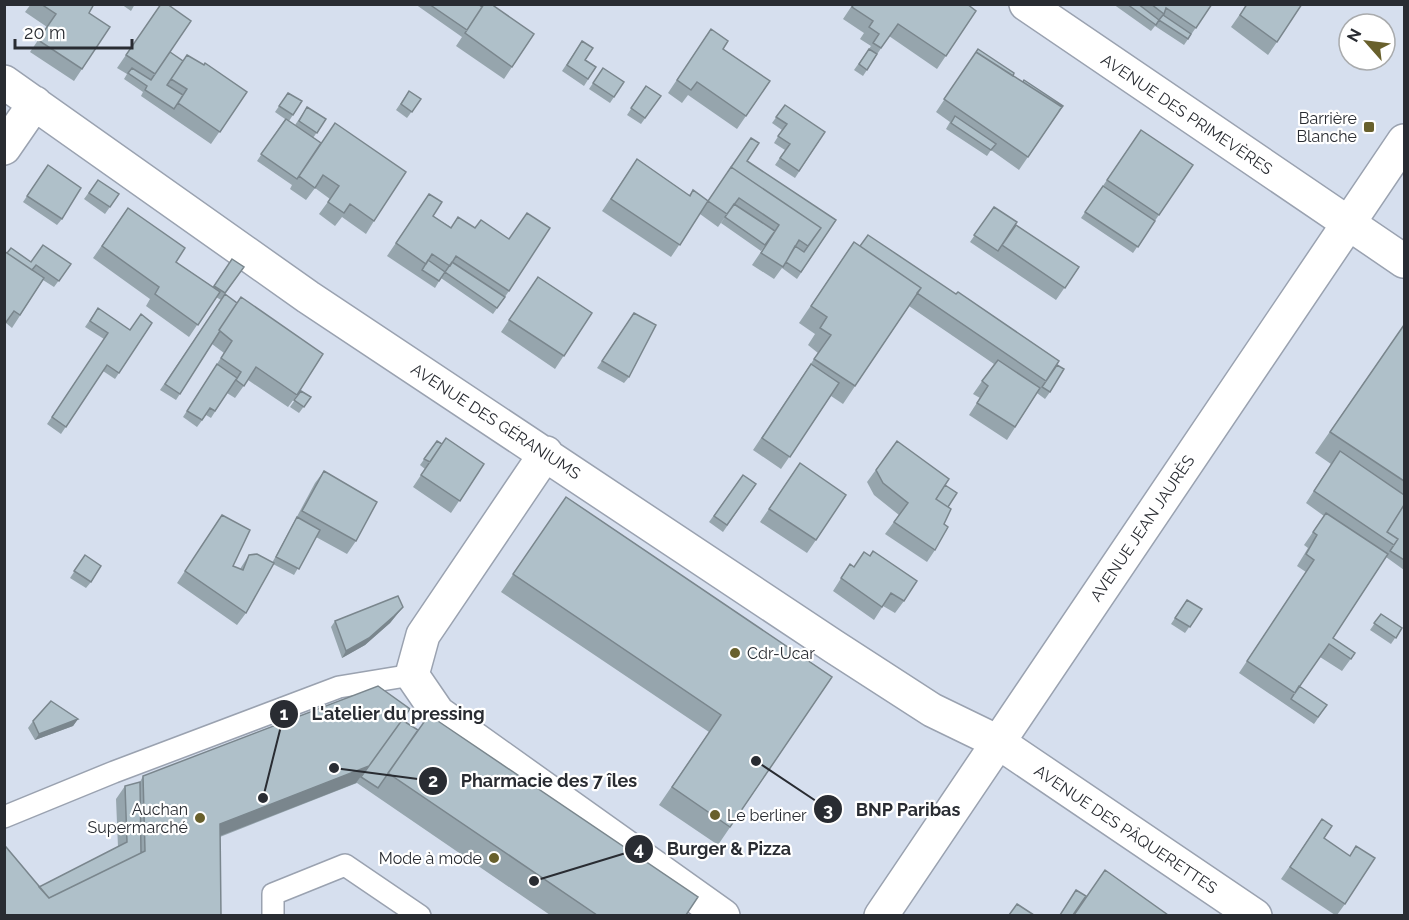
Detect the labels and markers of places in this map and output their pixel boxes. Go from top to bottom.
place label: Barrière Blanche [1296,109,1357,146]
marker: Barrière Blanche [1362,120,1376,134]
place label: Cdr-Ucar [747,644,815,663]
marker: Cdr-Ucar [728,646,742,660]
callout: L'atelier du pressing [269,696,497,732]
callout: Pharmacie des 7 îles [418,763,649,799]
callout: BNP Paribas [813,791,973,827]
place label: Auchan Supermarché [88,800,188,837]
place label: Le berliner [727,806,807,825]
marker: Le berliner [708,808,722,822]
marker: Auchan Supermarché [193,811,207,825]
callout: Burger & Pizza [624,831,803,867]
place label: Mode à mode [379,849,482,868]
marker: Mode à mode [487,851,501,865]

